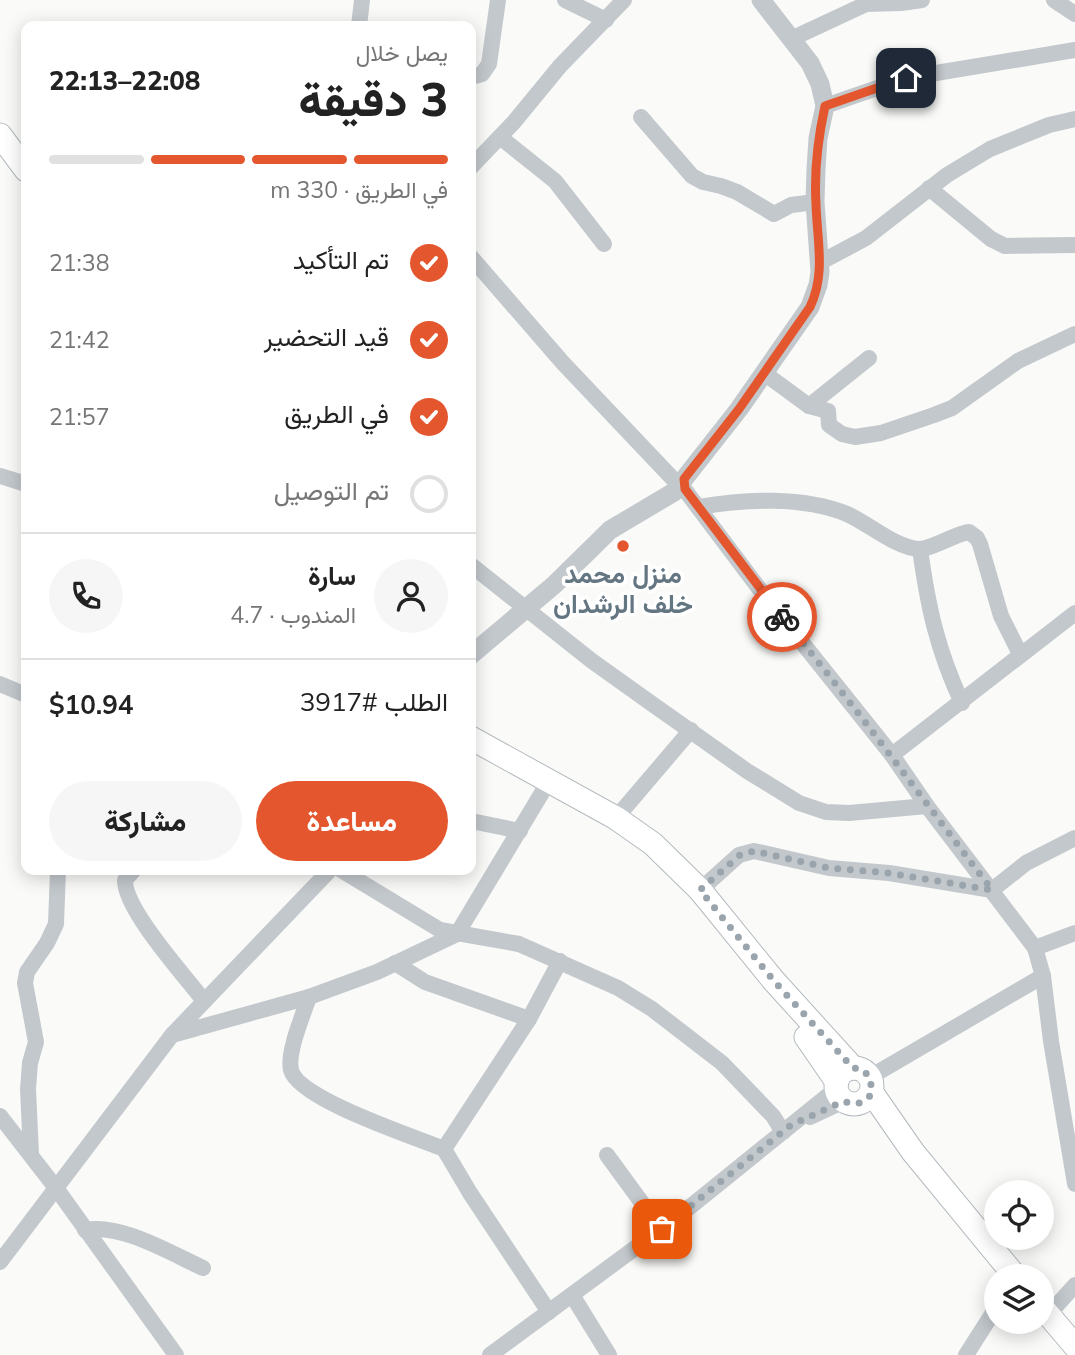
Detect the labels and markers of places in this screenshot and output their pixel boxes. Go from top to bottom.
pin [876,48,936,108]
marker: منزل محمد خلف الرشدان [615,538,631,554]
place label: منزل محمد خلف الرشدان [553,557,693,620]
pin [632,1199,692,1259]

